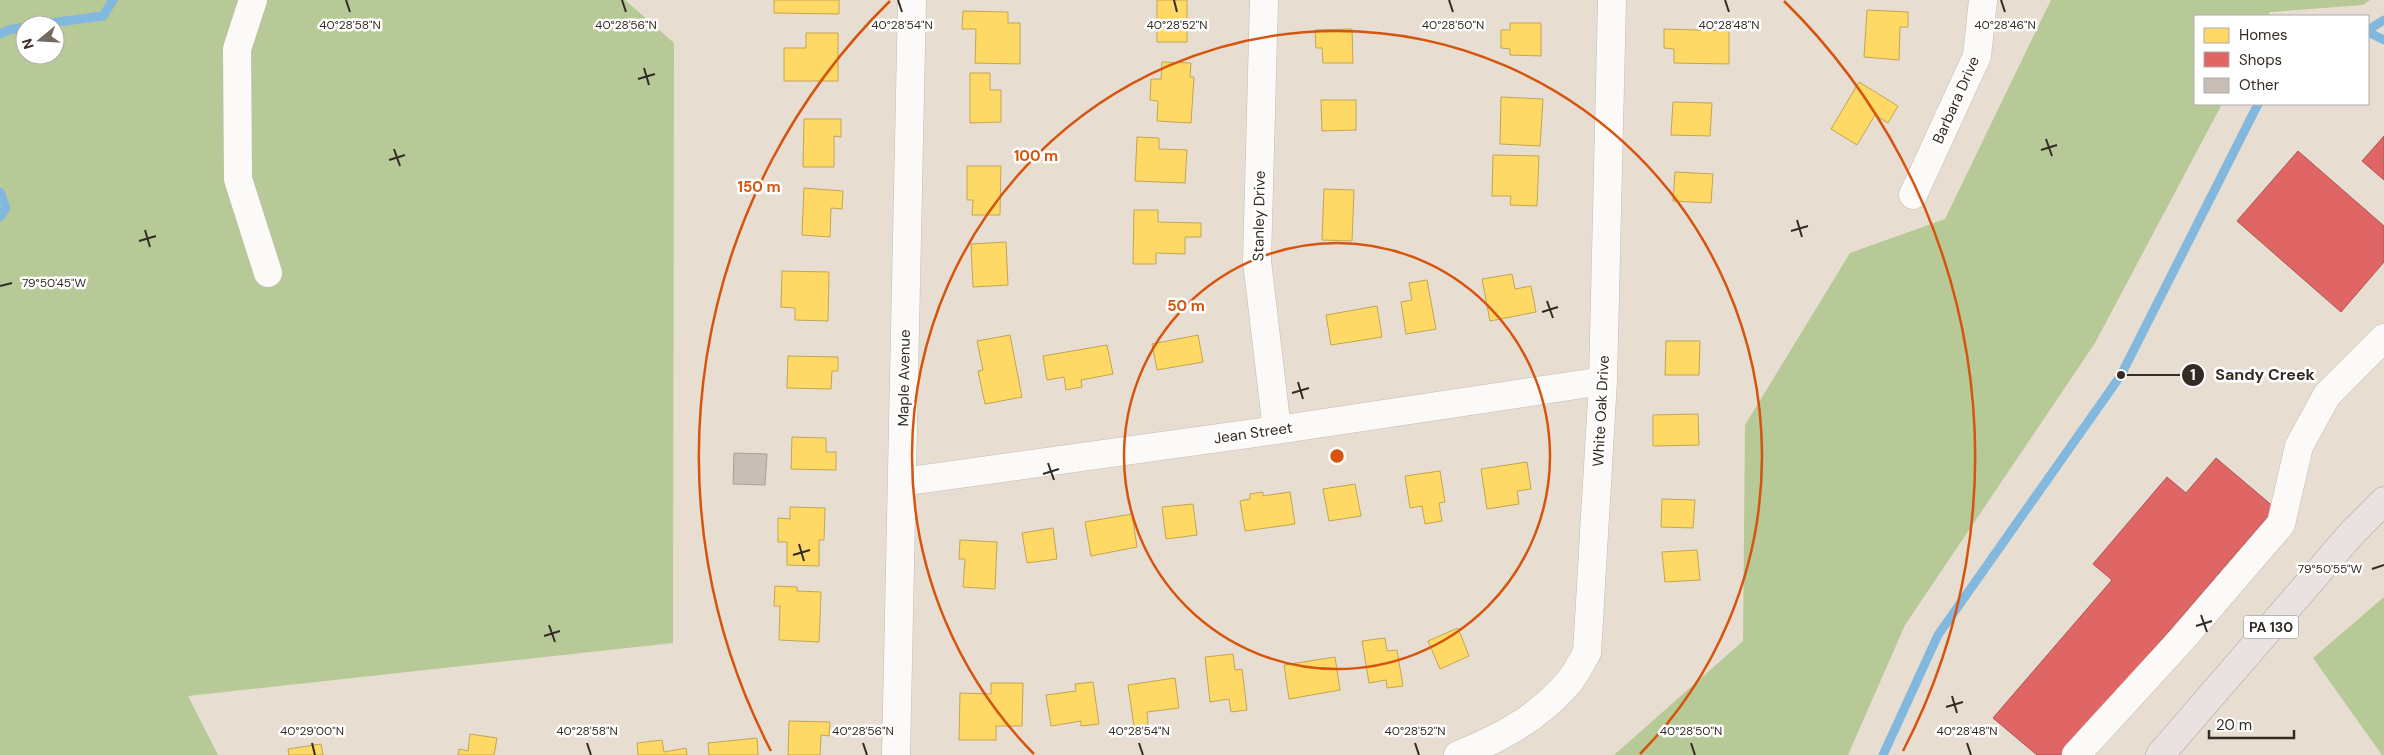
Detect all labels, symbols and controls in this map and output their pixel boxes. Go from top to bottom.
north arrow [15,15,65,65]
legend [2194,15,2369,105]
text: 40°28'58"N [319,17,381,33]
text: 40°28'56"N [595,17,657,33]
text: 40°28'54"N [871,17,933,33]
text: 40°28'52"N [1147,17,1207,33]
text: 40°28'50"N [1422,17,1484,33]
text: 40°28'48"N [1698,17,1760,33]
text: 40°28'46"N [1974,17,2036,33]
text: Homes [2239,25,2288,45]
text: N [17,36,38,52]
text: Shops [2239,50,2282,70]
street label: Barbara Drive [1928,53,1984,147]
text: Other [2239,75,2280,95]
text: 100 m [1014,146,1058,166]
street label: Stanley Drive [1248,170,1270,262]
text: 150 m [738,177,781,197]
text: 79°50'45"W [22,275,86,291]
text: 50 m [1167,296,1205,316]
street label: Maple Avenue [893,329,915,427]
street label: White Oak Drive [1588,355,1614,467]
callout: Sandy Creek [2180,359,2325,390]
text: Sandy Creek [2215,364,2316,385]
text: 1 [2190,365,2196,385]
street label: Jean Street [1212,418,1294,448]
centre of rings [1328,447,1346,465]
text: 79°50'55"W [2298,561,2363,577]
road number: PA 130 [2244,616,2298,638]
scale bar [2209,708,2294,740]
text: 20 m [2216,715,2252,735]
text: 40°29'00"N [280,723,344,739]
text: 40°28'58"N [556,723,618,739]
text: 40°28'56"N [832,723,894,739]
text: 40°28'54"N [1108,723,1170,739]
text: 40°28'52"N [1385,723,1445,739]
text: 40°28'50"N [1660,723,1722,739]
text: 40°28'48"N [1936,723,1998,739]

